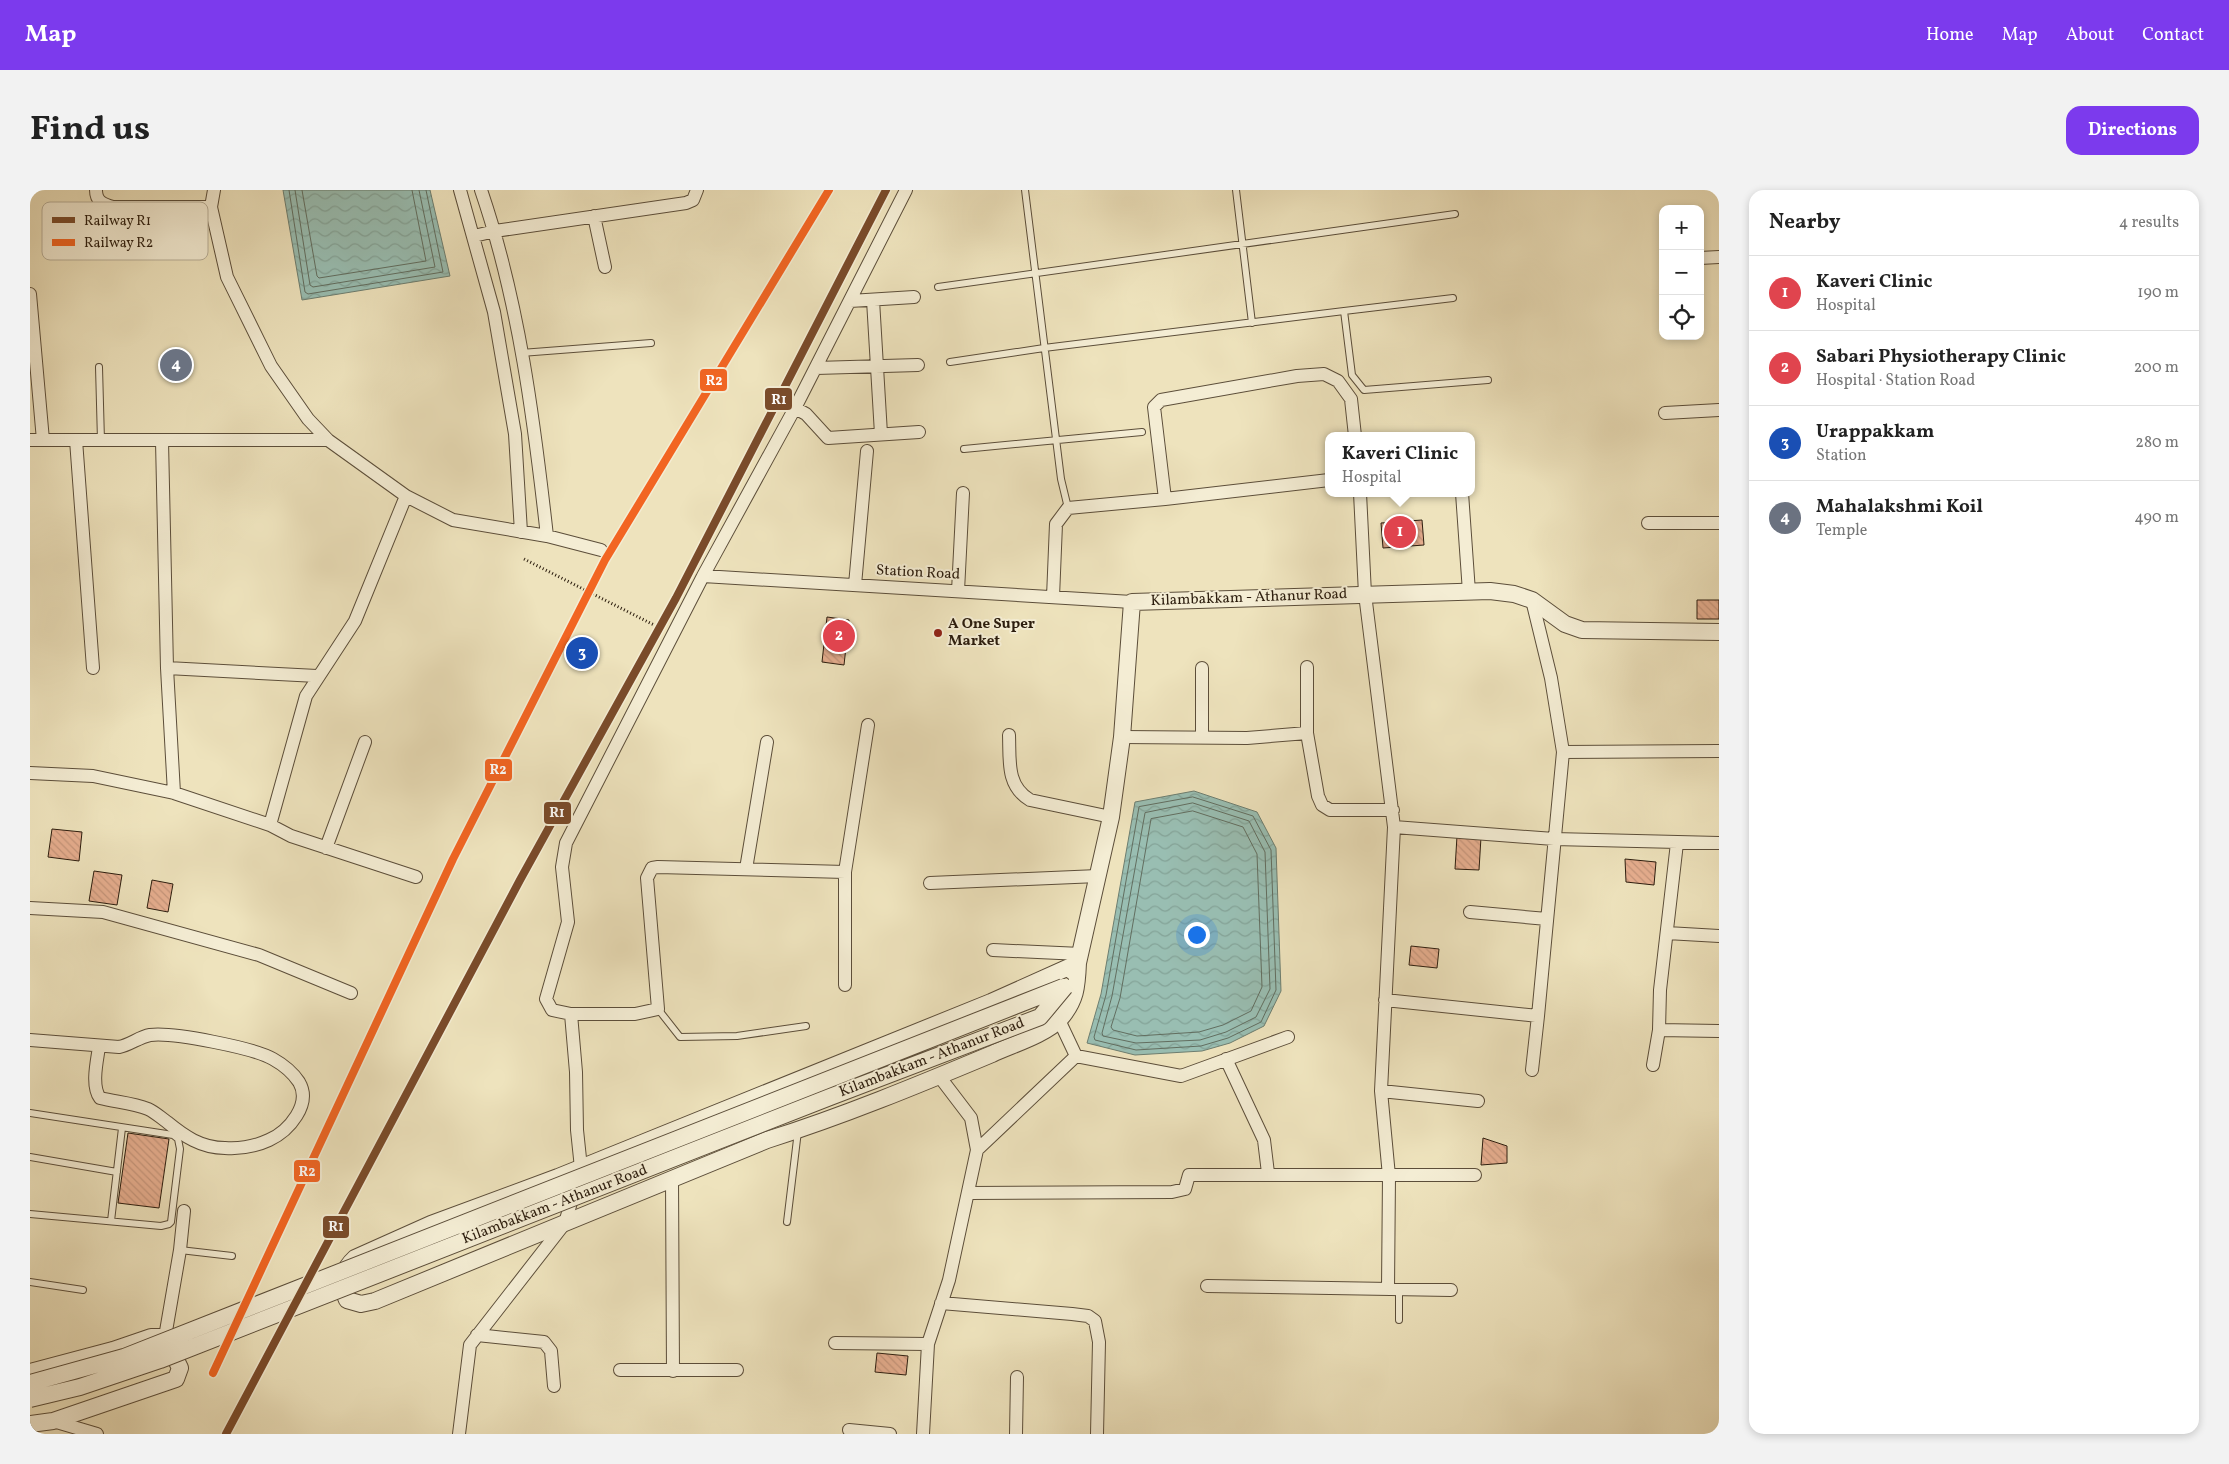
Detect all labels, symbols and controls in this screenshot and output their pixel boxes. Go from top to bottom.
text: Map [25,18,76,52]
text: Home [1926,23,1974,48]
text: Map [2002,23,2038,48]
text: About [2066,23,2114,48]
text: Contact [2142,23,2204,48]
text: Find us [30,106,150,154]
button: Directions [2066,106,2199,155]
legend [42,202,208,260]
map controls [1659,205,1704,340]
button: + [1659,205,1704,250]
text: Nearby [1769,208,1840,237]
text: Railway R1 [84,212,151,231]
text: 4 results [2119,212,2179,234]
text: Railway R2 [84,234,153,253]
button: − [1659,250,1704,295]
text: Kaveri Clinic [1816,269,1932,295]
text: 1 [1782,282,1788,304]
text: 190 m [2137,282,2179,304]
button: locate [1659,295,1704,340]
text: Hospital [1816,295,1876,317]
text: Sabari Physiotherapy Clinic [1816,344,2066,370]
pin: 4 [160,346,192,384]
text: 2 [1781,357,1789,379]
text: 200 m [2134,357,2179,379]
line badge: R2 [699,368,728,392]
text: Hospital · Station Road [1816,370,1975,392]
text: R2 [705,372,723,391]
line badge: R1 [764,387,793,411]
text: R1 [771,391,787,410]
text: Urappakkam [1816,419,1934,445]
popup [1325,432,1475,497]
text: 3 [1781,432,1789,454]
text: 280 m [2135,432,2179,454]
text: Kaveri Clinic [1342,441,1458,467]
text: Station [1816,445,1867,467]
text: Hospital [1342,467,1402,489]
text: Mahalakshmi Koil [1816,494,1983,520]
text: 4 [1780,507,1790,529]
text: 490 m [2134,507,2179,529]
pin: 1 [1384,513,1416,551]
text: Temple [1816,520,1867,542]
street label: Station Road [875,560,961,586]
street label: Kilambakkam - Athanur Road [1150,584,1348,612]
place label: A One Super Market [948,614,1035,652]
pin: 2 [823,617,855,655]
marker: A One Super Market [932,627,944,639]
pin: 3 [566,634,598,672]
line badge: R2 [484,758,513,782]
text: R2 [489,761,507,780]
line badge: R1 [543,801,572,825]
text: R1 [549,804,565,823]
your location [1184,922,1210,948]
street label: Kilambakkam - Athanur Road [836,1013,1028,1103]
line badge: R2 [293,1159,321,1183]
street label: Kilambakkam - Athanur Road [459,1160,651,1250]
text: R2 [298,1163,316,1182]
line badge: R1 [322,1215,350,1239]
text: R1 [328,1218,344,1237]

